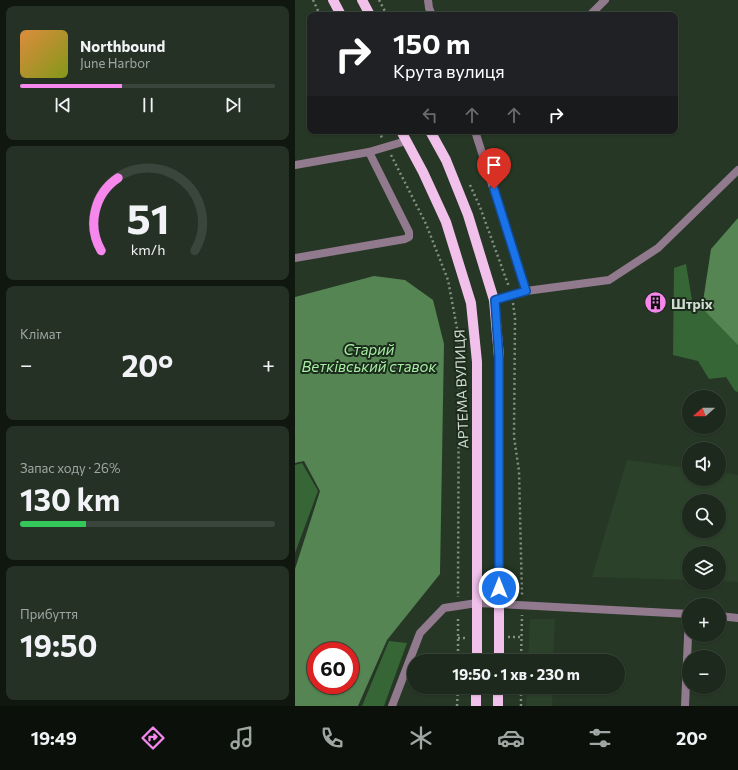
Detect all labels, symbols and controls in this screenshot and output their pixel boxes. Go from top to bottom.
text: 150 m [393,26,470,60]
icon: right [327,28,379,80]
text: Northbound [80,37,165,55]
text: June Harbor [80,55,150,71]
text: Крута вулиця [393,60,505,82]
icon: previous [52,94,74,116]
icon: pause [137,94,159,116]
icon: next [222,94,244,116]
icon: left [419,104,441,126]
icon: ahead [461,104,483,126]
icon: ahead [503,104,525,126]
icon: right [545,104,567,126]
pin [477,148,511,189]
icon: arrive [483,154,505,176]
text: 51 [126,192,169,243]
text: km/h [130,240,165,258]
building icon: Штріх [642,290,668,316]
place label: Штріх [671,295,713,312]
text: Клімат [20,326,62,342]
street label: АРТЕМА ВУЛИЦЯ [450,329,472,449]
water label: Старий Ветківський ставок [302,340,437,375]
text: 20° [121,346,173,383]
text: − [20,351,33,378]
text: + [262,351,275,378]
north arrow [682,390,726,434]
map controls [682,390,726,694]
button: sound [682,442,726,486]
text: Запас ходу · 26% [20,460,120,476]
text: 130 km [20,480,120,517]
button: search [682,494,726,538]
button: layers [682,546,726,590]
position arrow [478,567,520,609]
button: + [682,598,726,642]
text: Прибуття [20,606,78,622]
text: 19:50 [20,626,97,663]
speed limit sign: 60 [307,642,359,694]
button: − [682,650,726,694]
text: 19:50 · 1 хв · 230 m [452,665,580,683]
icon: directions [139,724,167,752]
icon: music [228,724,256,752]
icon: phone [318,724,346,752]
icon: climate [407,724,435,752]
icon: car [497,724,525,752]
icon: filters [586,724,614,752]
text: 19:49 [31,727,77,749]
text: 20° [676,727,707,749]

